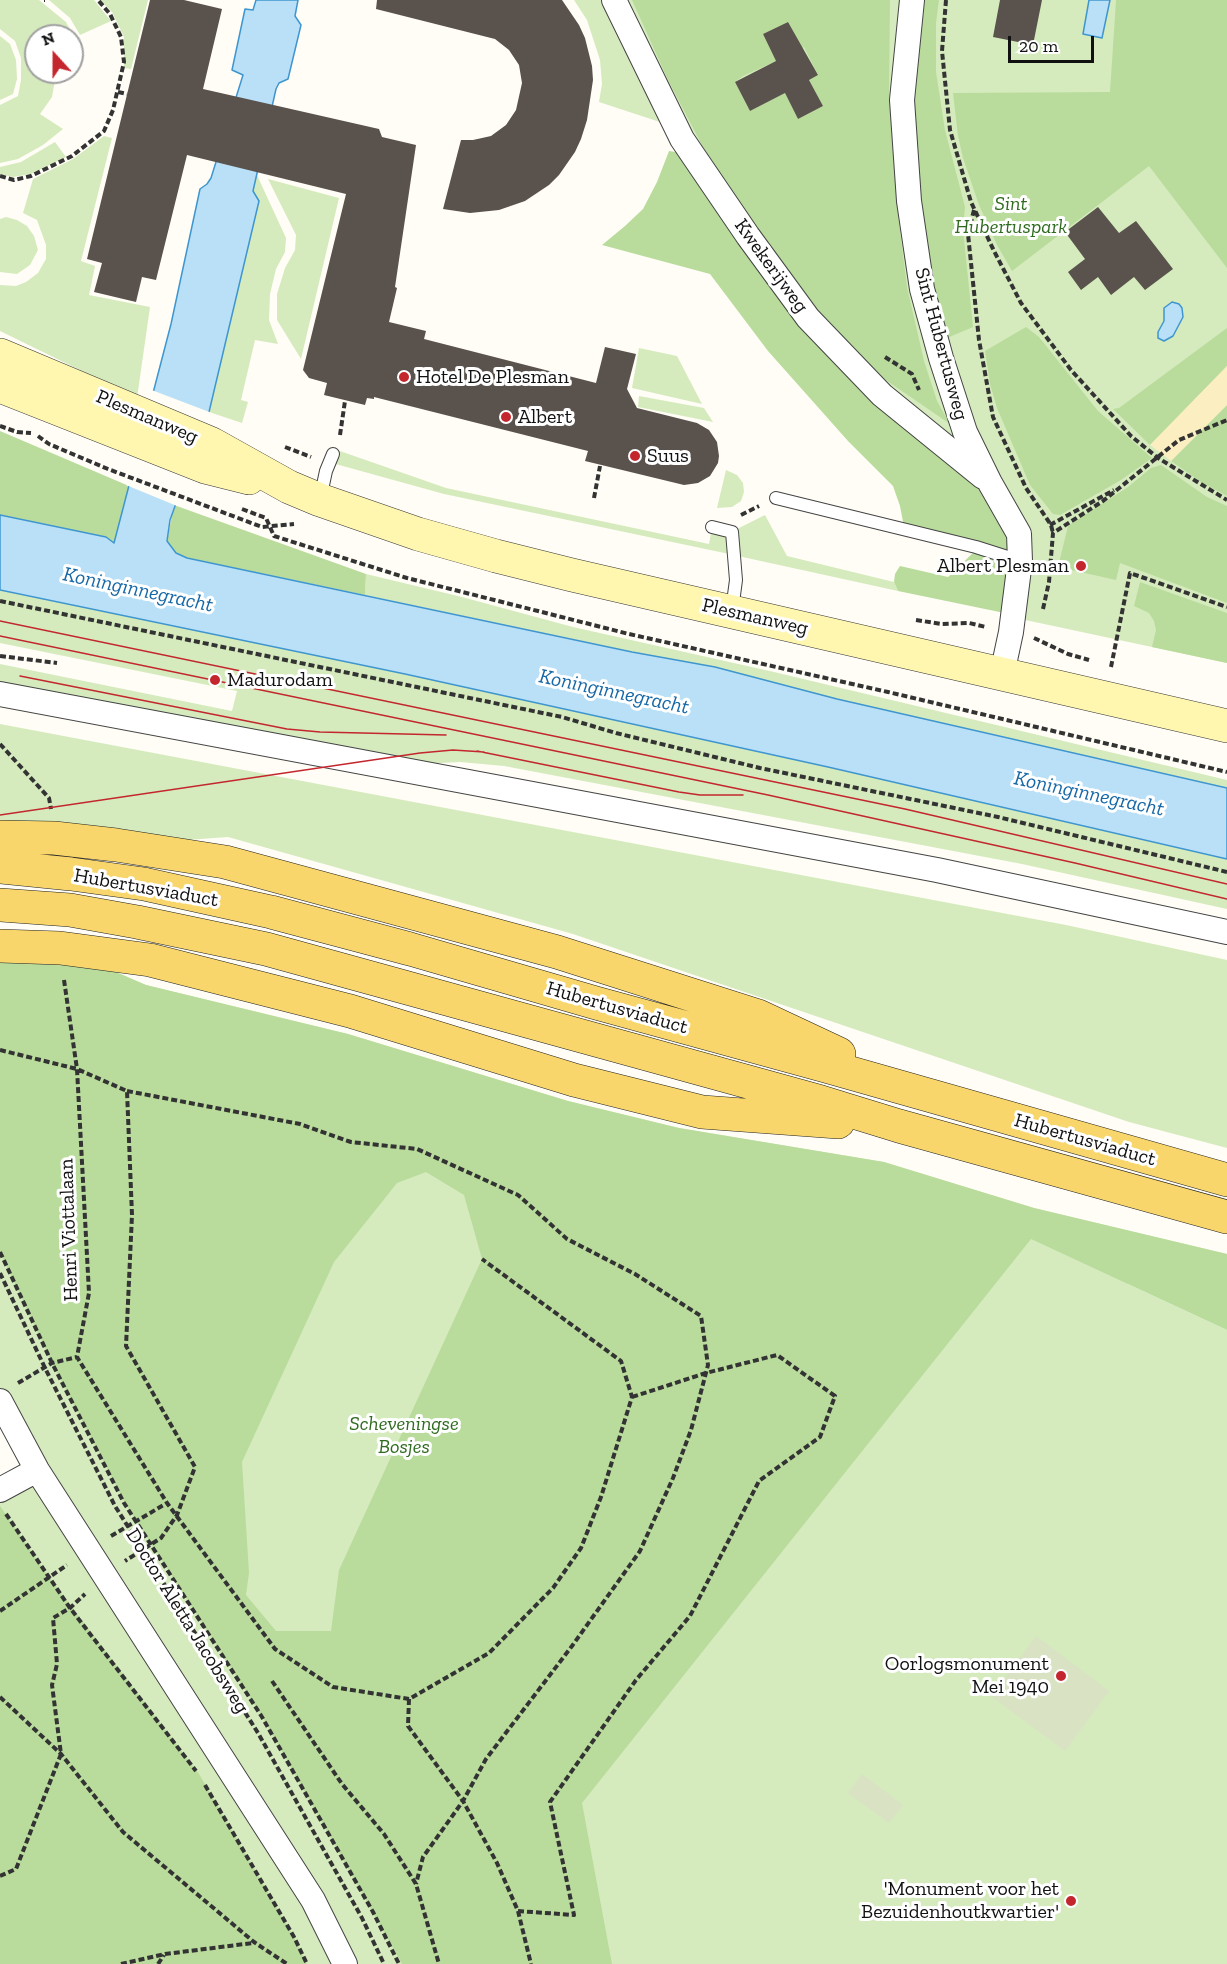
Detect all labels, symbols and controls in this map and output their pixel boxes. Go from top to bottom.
north arrow [24,24,84,84]
scale bar [1011,24,1096,62]
text: N [39,28,57,50]
text: 20 m [1019,35,1058,57]
park label: Sint Hubertuspark [955,192,1067,239]
street label: Kwekerijweg [729,214,813,318]
street label: Sint Hubertusweg [909,265,973,423]
place label: Hotel De Plesman [416,365,569,389]
marker: Hotel De Plesman [397,370,411,384]
street label: Plesmanweg [92,385,202,449]
place label: Albert [518,405,572,429]
marker: Albert [499,410,513,424]
place label: Suus [647,444,689,468]
marker: Suus [628,449,642,463]
place label: Albert Plesman [937,554,1069,578]
marker: Albert Plesman [1074,559,1088,573]
water label: Koninginnegracht [61,562,215,618]
street label: Plesmanweg [699,593,811,641]
water label: Koninginnegracht [537,664,691,720]
place label: Madurodam [227,668,333,692]
marker: Madurodam [208,673,222,687]
water label: Koninginnegracht [1012,766,1166,822]
street label: Hubertusviaduct [72,863,220,913]
street label: Hubertusviaduct [543,976,691,1040]
street label: Hubertusviaduct [1011,1108,1159,1172]
street label: Henri Viottalaan [55,1158,83,1302]
park label: Scheveningse Bosjes [349,1412,459,1459]
street label: Doctor Aletta Jacobsweg [120,1524,254,1718]
place label: Oorlogsmonument Mei 1940 [885,1652,1049,1699]
marker: Oorlogsmonument Mei 1940 [1054,1669,1068,1683]
place label: 'Monument voor het Bezuidenhoutkwartier' [861,1877,1059,1924]
marker: 'Monument voor het Bezuidenhoutkwartier' [1064,1894,1078,1908]

